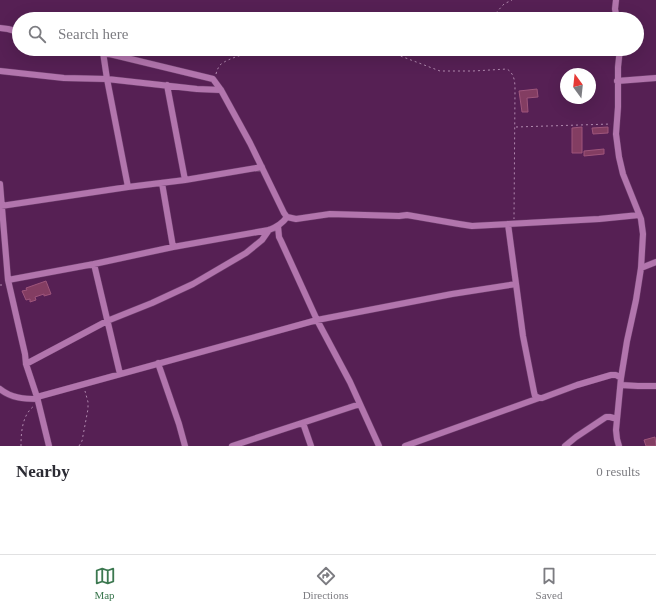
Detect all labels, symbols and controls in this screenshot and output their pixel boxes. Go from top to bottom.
search box [12,12,644,56]
icon: search [26,23,48,45]
text: Search here [58,26,128,42]
north arrow [560,68,596,104]
text: Nearby [16,462,70,481]
text: 0 results [596,464,640,479]
tab: Map [94,565,116,601]
tab: Directions [303,565,348,601]
tab: Saved [536,565,562,601]

